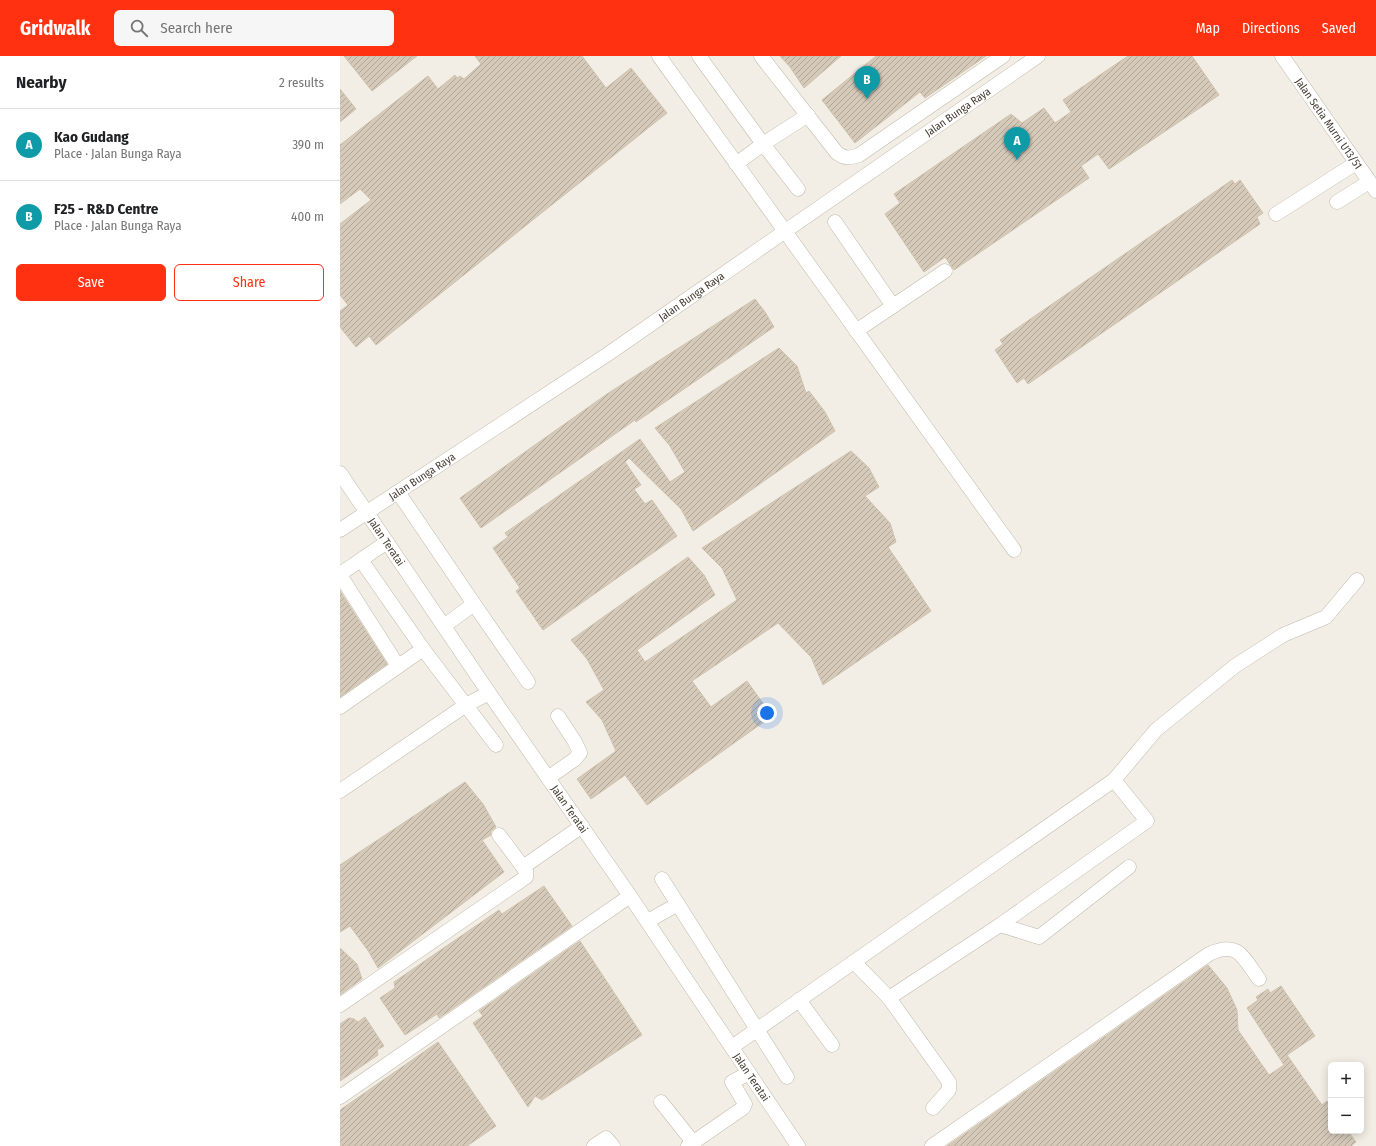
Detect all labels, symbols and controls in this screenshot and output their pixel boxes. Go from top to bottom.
search box [114,10,394,46]
text: Gridwalk [20,17,90,40]
icon: search [128,17,150,39]
text: Search here [160,19,233,37]
text: Map [1196,20,1220,37]
text: Directions [1242,20,1300,37]
text: Saved [1322,20,1356,37]
pin: B [854,66,880,99]
text: Nearby [16,72,67,93]
text: 2 results [279,75,324,90]
street label: Jalan Setia Murni U13/51 [1292,75,1365,172]
street label: Jalan Bunga Raya [923,85,993,139]
pin: A [1004,127,1030,160]
text: Kao Gudang [54,128,129,146]
text: A [25,137,33,152]
text: 390 m [292,137,324,152]
text: Place · Jalan Bunga Raya [54,146,182,161]
text: F25 - R&D Centre [54,200,158,218]
text: B [25,209,33,224]
text: 400 m [291,209,324,224]
text: Place · Jalan Bunga Raya [54,218,182,233]
button: Save [16,264,166,301]
button: Share [174,264,324,301]
street label: Jalan Bunga Raya [656,269,727,324]
street label: Jalan Bunga Raya [387,450,458,503]
street label: Jalan Teratai [365,515,407,569]
your location [757,703,777,723]
street label: Jalan Teratai [548,783,590,836]
street label: Jalan Teratai [730,1051,772,1104]
map controls [1328,1062,1364,1134]
button: + [1328,1062,1364,1098]
button: − [1328,1098,1364,1134]

